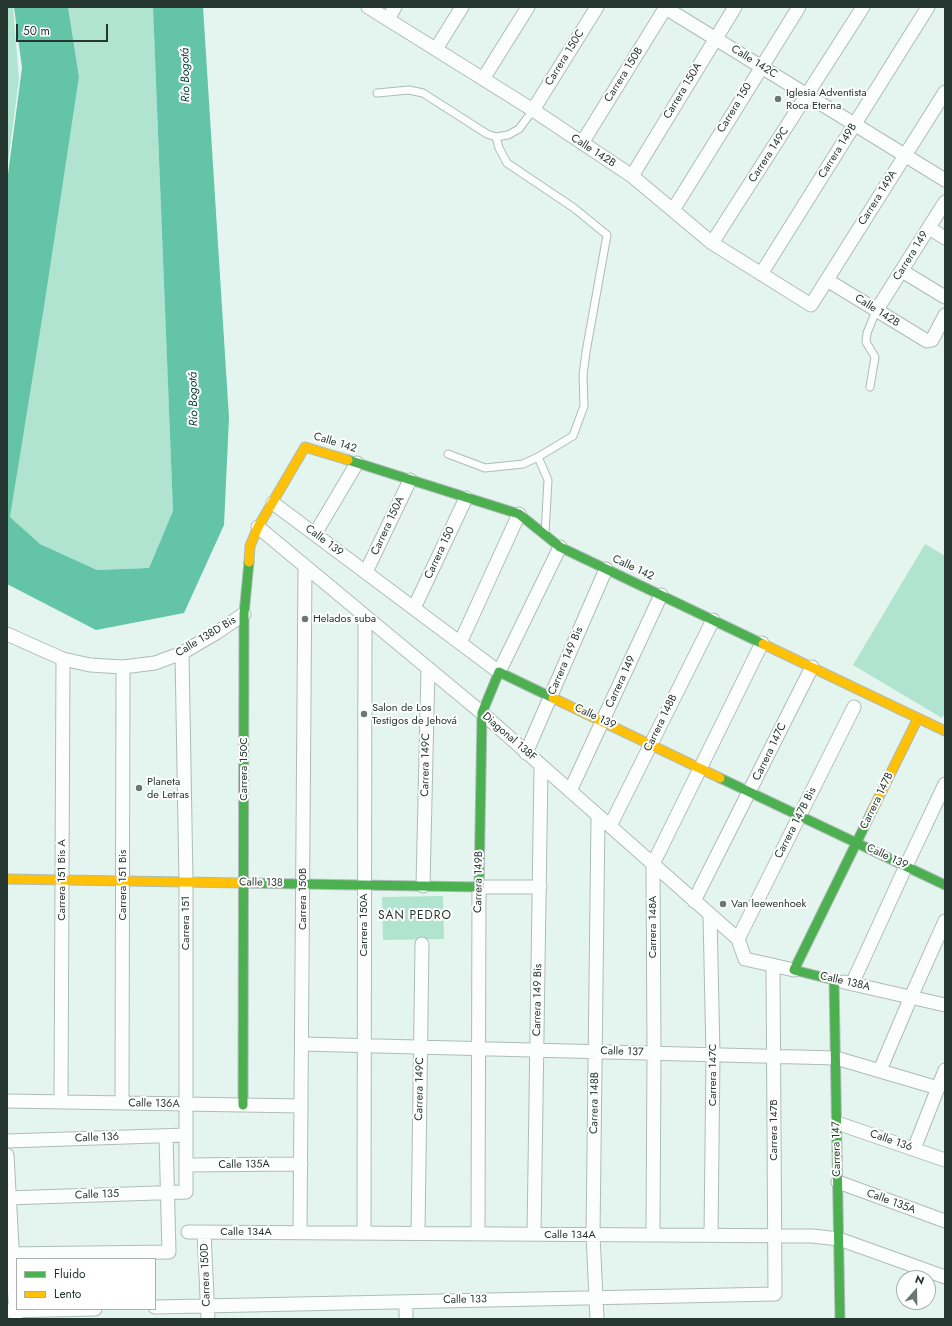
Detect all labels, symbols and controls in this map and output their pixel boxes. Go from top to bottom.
scale bar [18,16,110,42]
text: 50 m [23,22,50,40]
street label: Carrera 150C [543,28,587,88]
street label: Calle 142C [728,43,780,81]
street label: Carrera 150B [602,45,646,105]
water label: Río Bogotá [178,47,194,103]
street label: Carrera 150A [661,60,705,122]
street label: Carrera 150 [715,81,755,135]
place label: Iglesia Adventista Roca Eterna [786,86,867,112]
marker: Iglesia Adventista Roca Eterna [773,94,783,104]
street label: Carrera 149B [816,121,860,181]
street label: Carrera 149C [746,125,792,185]
street label: Calle 142B [568,132,618,170]
street label: Carrera 149A [856,168,900,228]
street label: Carrera 149 [891,229,931,283]
street label: Calle 142B [852,292,902,330]
water label: Río Bogotá [186,371,202,427]
street label: Calle 142 [312,430,358,456]
street label: Carrera 150A [369,495,407,557]
street label: Calle 139 [302,522,346,560]
street label: Carrera 150 [422,525,458,581]
street label: Calle 142 [610,553,656,583]
place label: Helados suba [313,612,376,626]
street label: Calle 138D Bis [173,614,239,660]
marker: Helados suba [300,614,310,624]
street label: Carrera 149 Bis [546,625,586,697]
street label: Carrera 149 [603,654,639,710]
street label: Carrera 148B [642,692,680,754]
place label: Salon de Los Testigos de Jehová [372,701,457,727]
street label: Calle 139 [572,702,618,732]
marker: Salon de Los Testigos de Jehová [359,709,369,719]
street label: Diagonal 138F [479,710,539,764]
street label: Carrera 147C [750,721,790,783]
street label: Carrera 149C [419,733,433,797]
street label: Carrera 150C [237,737,251,801]
street label: Carrera 147B [858,770,896,832]
place label: Planeta de Letras [147,775,189,801]
marker: Planeta de Letras [134,783,144,793]
street label: Carrera 147B Bis [772,785,820,861]
street label: Carrera 151 Bis A [55,839,69,921]
street label: Calle 139 [864,842,910,872]
street label: Carrera 151 Bis [116,849,130,921]
street label: Carrera 149B [472,851,486,913]
street label: Carrera 150B [296,868,310,930]
street label: Calle 138 [239,876,283,890]
street label: Carrera 150A [357,893,371,957]
street label: Carrera 151 [179,896,193,950]
street label: Carrera 148A [646,896,660,958]
place label: Van leewenhoek [731,897,806,911]
marker: Van leewenhoek [718,899,728,909]
district label: SAN PEDRO [378,909,452,923]
street label: Carrera 149 Bis [531,964,545,1036]
street label: Calle 138A [819,970,871,994]
street label: Carrera 147C [706,1044,720,1106]
street label: Calle 137 [600,1045,644,1059]
street label: Carrera 149C [413,1057,427,1121]
street label: Carrera 148B [588,1072,602,1134]
street label: Calle 136A [128,1097,180,1111]
street label: Carrera 147B [767,1099,781,1161]
street label: Carrera 147 [830,1121,844,1177]
street label: Calle 136 [868,1128,914,1154]
street label: Calle 136 [75,1131,119,1145]
street label: Calle 135A [218,1158,270,1172]
street label: Calle 135A [865,1187,917,1217]
street label: Calle 135 [75,1188,119,1202]
street label: Calle 134A [220,1225,272,1239]
street label: Calle 134A [544,1228,596,1242]
street label: Carrera 150D [198,1243,214,1307]
legend [16,1258,156,1310]
text: Fluido [54,1265,86,1283]
north arrow [896,1270,936,1310]
text: N [913,1271,927,1289]
text: Lento [54,1285,81,1303]
street label: Calle 133 [443,1293,487,1307]

